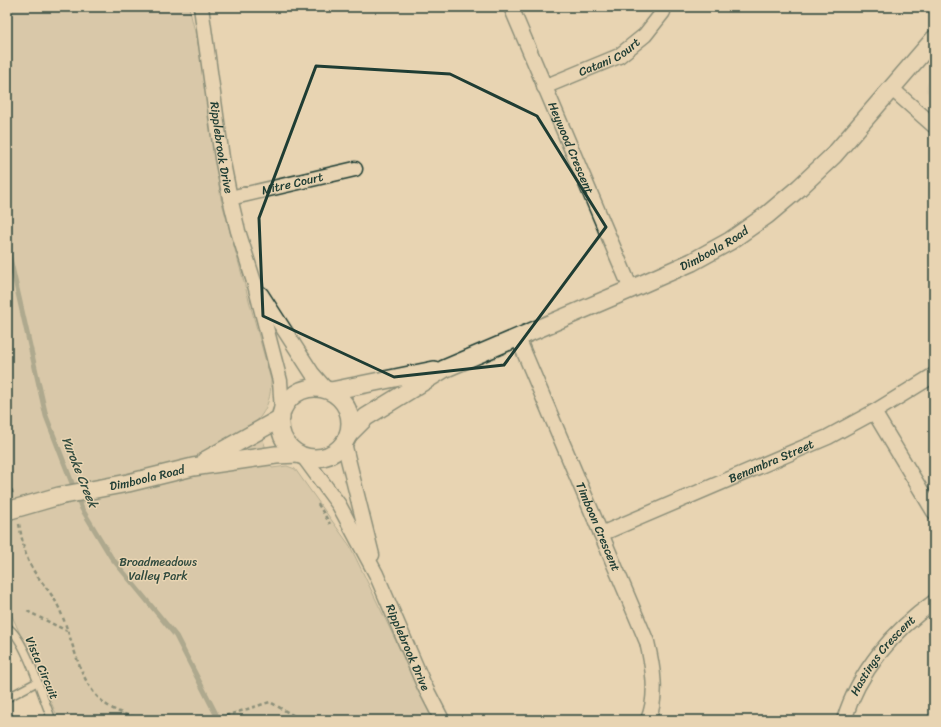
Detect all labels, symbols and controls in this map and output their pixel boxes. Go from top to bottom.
street label: Catani Court [575,32,645,83]
street label: Heywood Crescent [541,98,600,198]
street label: Ripplebrook Drive [203,100,240,196]
street label: Mitre Court [259,166,325,201]
street label: Dimboola Road [676,219,755,277]
water label: Yuroke Creek [55,433,105,513]
street label: Benambra Street [725,433,817,489]
street label: Dimboola Road [108,458,189,497]
street label: Timboon Crescent [569,479,627,575]
park label: Broadmeadows Valley Park [119,551,197,587]
street label: Ripplebrook Drive [379,600,436,695]
street label: Hastings Crescent [844,610,921,700]
street label: Vista Circuit [19,633,65,703]

